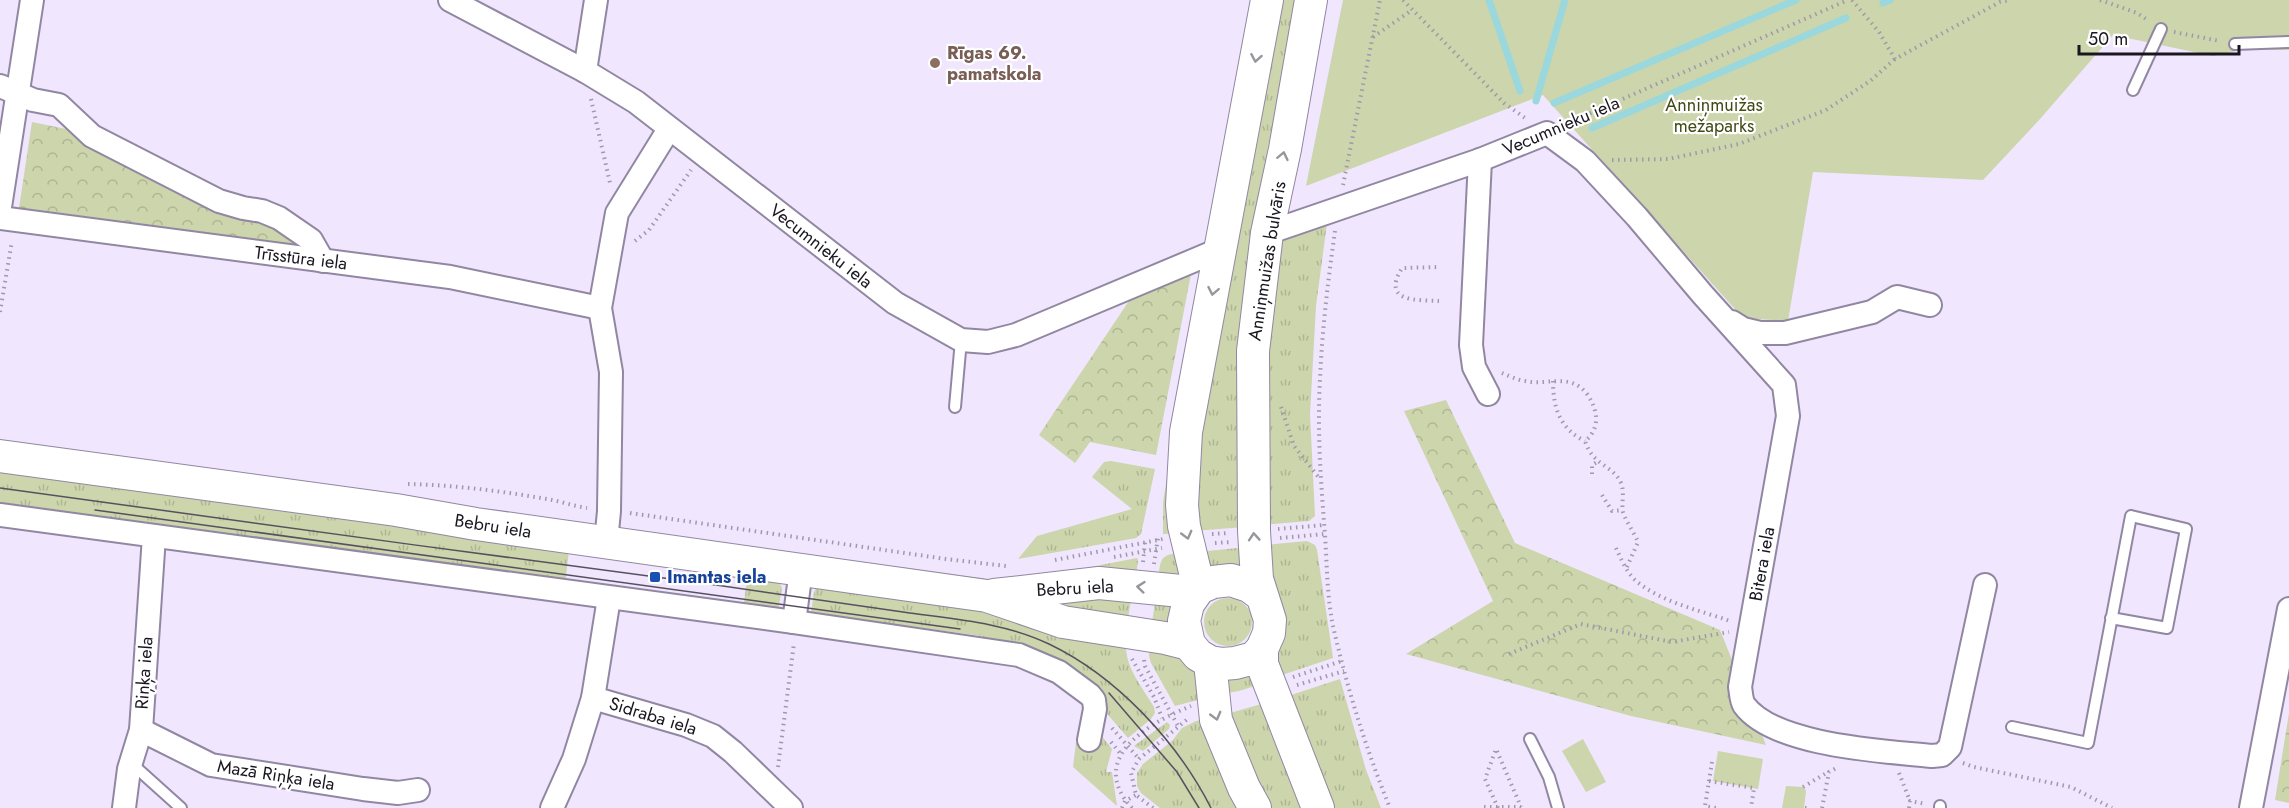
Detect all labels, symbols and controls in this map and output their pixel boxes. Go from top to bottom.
scale bar [2079,18,2240,56]
text: 50 m [2088,26,2128,52]
place label: Rīgas 69. pamatskola [947,40,1042,87]
one-way arrow [1250,52,1263,62]
marker: Rīgas 69. pamatskola [928,56,942,70]
street label: Vecumnieku iela [1499,90,1623,162]
park label: Anniņmuižas mežaparks [1665,92,1763,139]
one-way arrow [1276,151,1289,161]
street label: Anniņmuižas bulvāris [1242,179,1292,343]
street label: Vecumnieku iela [764,197,878,295]
street label: Trīsstūra iela [253,239,349,277]
one-way arrow [1207,285,1220,295]
street label: Bebru iela [453,507,533,545]
street label: Bitera iela [1743,525,1781,603]
one-way arrow [1179,530,1192,540]
one-way arrow [1248,533,1261,542]
place label: Imantas iela [667,564,766,590]
marker: Imantas iela [648,570,662,584]
street label: Bebru iela [1036,573,1114,603]
one-way arrow [1136,581,1145,594]
street label: Riņķa iela [128,636,160,710]
street label: Sidraba iela [606,690,700,742]
one-way arrow [1209,711,1222,721]
street label: Mazā Riņķa iela [215,753,337,797]

